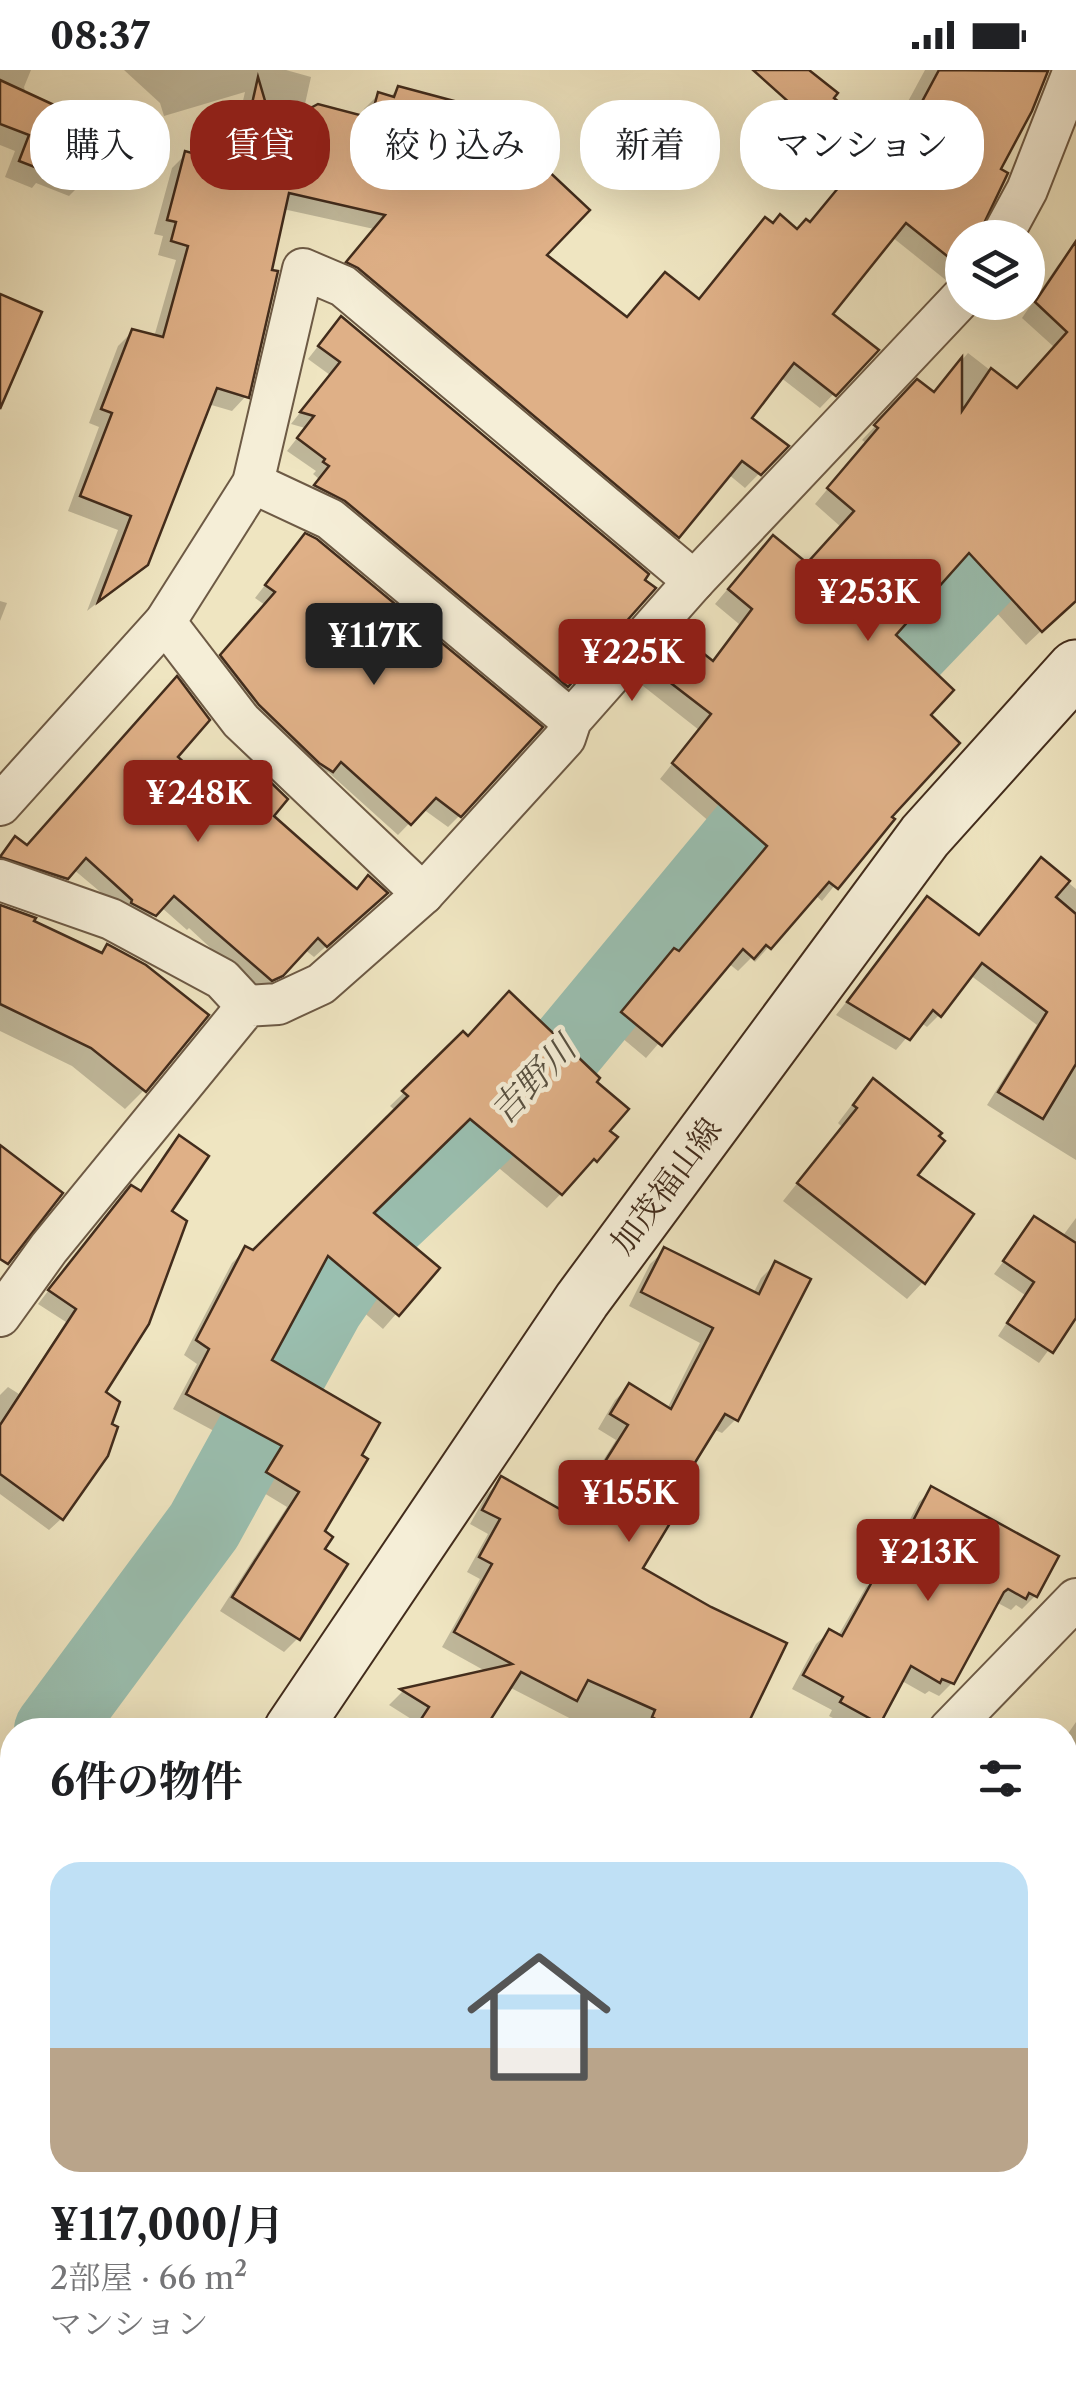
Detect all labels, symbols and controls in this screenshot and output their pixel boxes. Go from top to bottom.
text: 08:37 [50,12,150,59]
chip: 購入 [30,100,170,190]
chip: 賃貸 [190,100,330,190]
chip: 絞り込み [350,100,560,190]
chip: 新着 [580,100,720,190]
chip: マンション [740,100,984,190]
map controls [945,220,1045,320]
button: layers [945,220,1045,320]
pin: ¥253K [798,559,938,644]
text: ¥253K [817,572,919,611]
pin: ¥117K [304,603,444,688]
text: ¥117K [328,616,420,655]
pin: ¥225K [562,619,702,704]
text: ¥225K [581,632,683,671]
pin: ¥248K [128,760,268,845]
text: ¥248K [145,773,251,812]
water label: 吉野川 [481,1024,587,1132]
street label: 加茂福山線 [602,1110,729,1261]
pin: ¥155K [559,1460,699,1545]
text: ¥155K [580,1473,678,1512]
pin: ¥213K [858,1519,998,1604]
text: ¥213K [879,1532,977,1571]
icon: filters [973,1751,1028,1806]
text: 6件の物件 [50,1755,243,1807]
icon: home [449,1927,629,2107]
text: ¥117,000/月 [50,2199,285,2251]
text: 2部屋 · 66 m² [50,2258,247,2297]
text: マンション [50,2304,209,2343]

